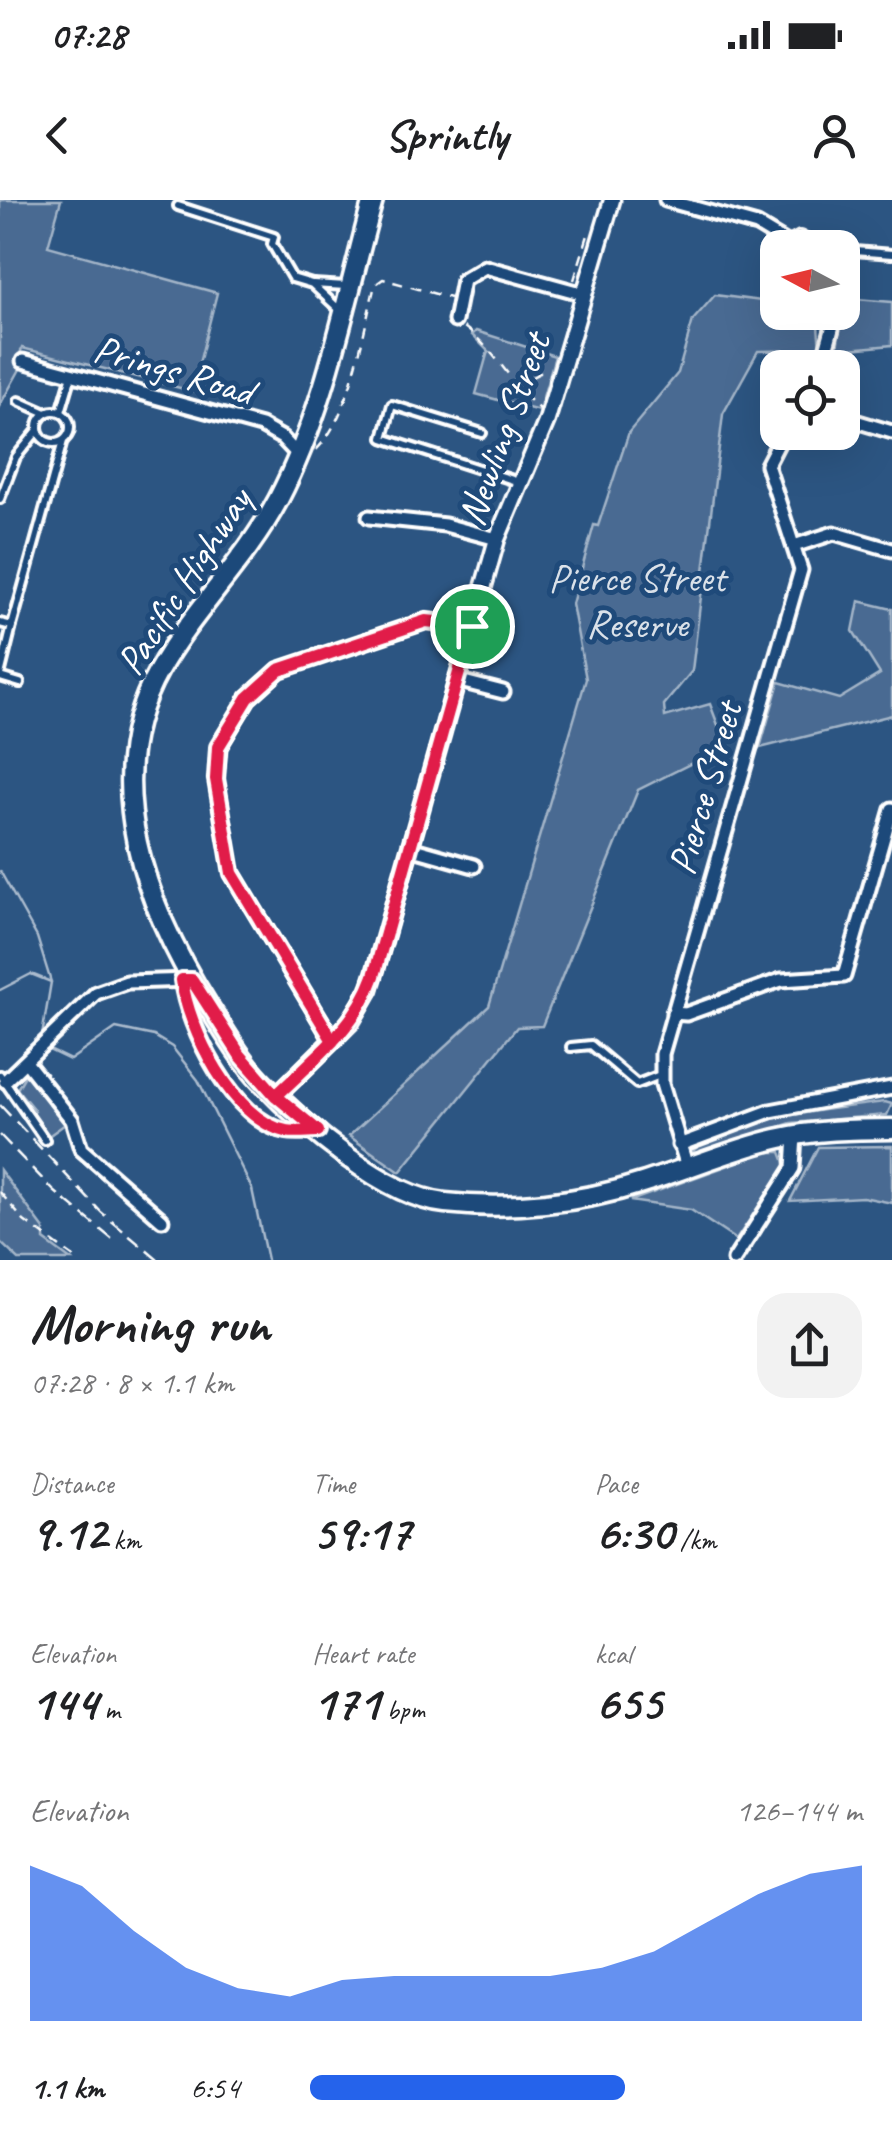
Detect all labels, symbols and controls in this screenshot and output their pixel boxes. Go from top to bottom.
text: 07:28 [50,12,126,59]
text: Sprintly [384,107,508,164]
icon: back [30,108,85,163]
icon: person [807,108,862,163]
north arrow [760,230,860,330]
map controls [760,230,860,450]
street label: Prings Road [88,323,265,418]
street label: Newling Street [446,323,563,532]
button: locate [760,350,860,450]
street label: Pacific Highway [105,476,265,684]
park label: Pierce Street Reserve [549,553,729,649]
pin [430,584,515,669]
icon: arrive [445,599,500,654]
street label: Pierce Street [657,693,754,880]
text: Morning run [30,1289,270,1359]
button: share [757,1293,862,1398]
text: 07:28 · 8 × 1.1 km [30,1362,234,1403]
text: Distance [30,1466,114,1501]
text: Time [312,1466,355,1501]
text: Pace [595,1466,638,1501]
text: 9.12 [30,1501,107,1564]
text: 59:17 [312,1501,411,1564]
text: 6:30 [595,1501,673,1564]
text: km [107,1522,141,1557]
text: /km [673,1522,716,1557]
text: Elevation [30,1636,116,1671]
text: Heart rate [312,1636,414,1671]
text: kcal [595,1636,632,1671]
text: 144 [30,1671,98,1734]
text: 171 [312,1671,380,1734]
text: 655 [595,1671,662,1734]
text: m [98,1692,120,1727]
text: bpm [380,1692,425,1727]
text: Elevation [30,1790,128,1831]
text: 126–144 m [736,1790,862,1831]
text: 1.1 km [30,2067,104,2108]
text: 6:54 [190,2067,240,2108]

